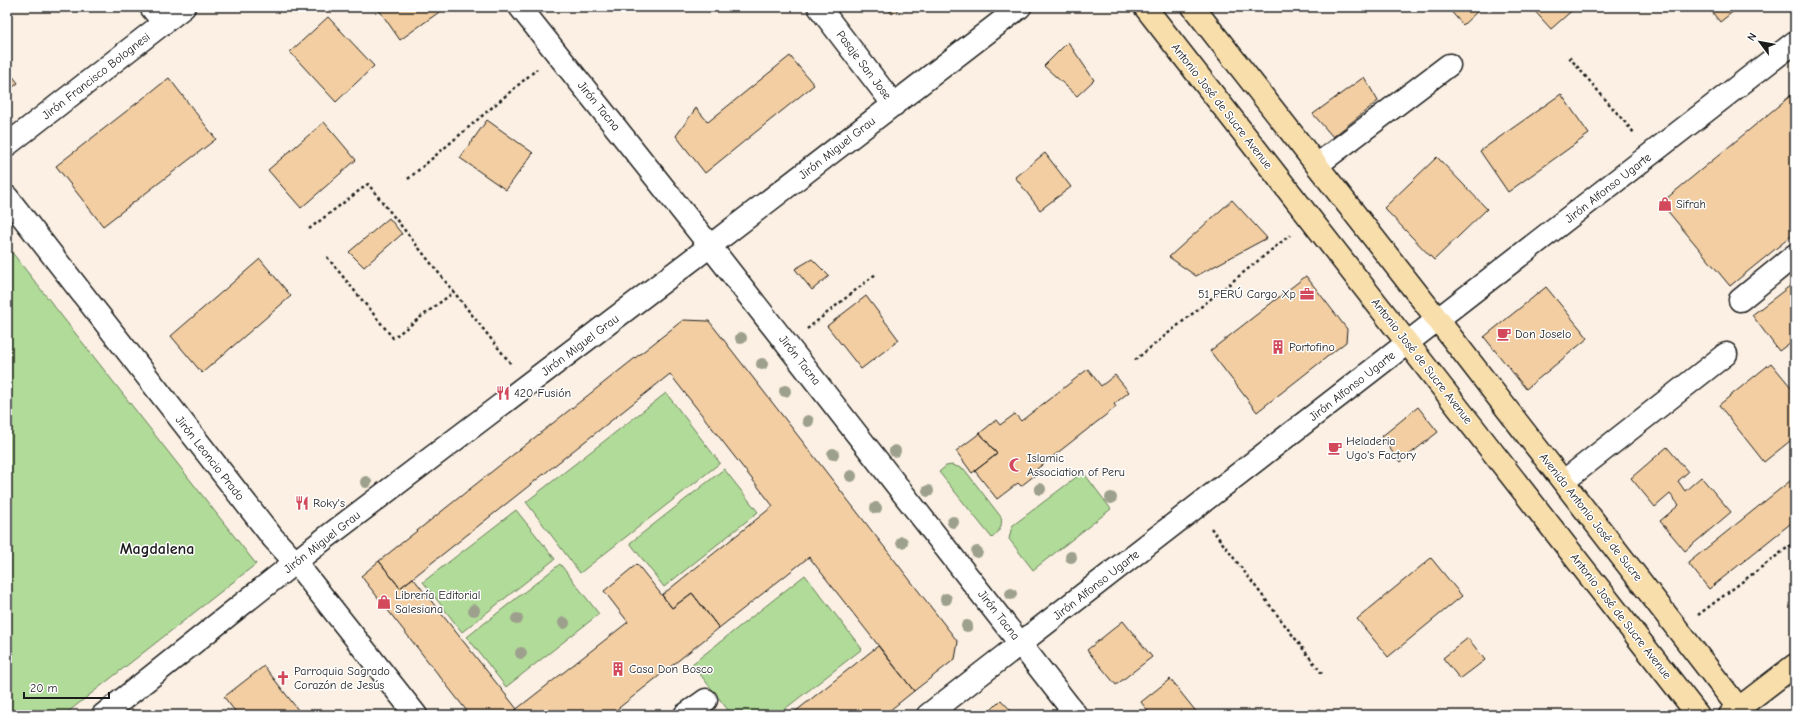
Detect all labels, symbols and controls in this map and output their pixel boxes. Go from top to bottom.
north arrow [1740,22,1780,62]
street label: Pasaje San Jose [834,28,894,102]
street label: Jirón Francisco Bolognesi [39,30,153,122]
text: N [1745,30,1759,43]
street label: Antonio José de Sucre Avenue [1169,40,1275,172]
street label: Jirón Tacna [575,78,623,134]
street label: Jirón Miguel Grau [796,114,878,182]
street label: Jirón Alfonso Ugarte [1562,150,1654,226]
shop icon: Sifrah [1657,196,1673,212]
place label: Sifrah [1676,197,1706,211]
office icon: 51 PERÚ Cargo Xp [1299,286,1315,302]
place label: 51 PERÚ Cargo Xp [1198,287,1296,301]
street label: Antonio José de Sucre Avenue [1369,295,1475,427]
street label: Jirón Miguel Grau [539,311,621,379]
cafe icon: Don Joselo [1496,326,1512,342]
place label: Don Joselo [1515,327,1571,341]
street label: Jirón Tacna [776,332,824,388]
building icon: Portofino [1270,339,1286,355]
place label: Portofino [1289,340,1335,354]
street label: Jirón Alfonso Ugarte [1306,348,1398,424]
restaurant icon: 420 Fusión [495,385,511,401]
place label: 420 Fusión [514,386,571,400]
street label: Jirón Leoncio Prado [173,413,247,503]
place label: Heladeria Ugo's Factory [1346,434,1417,462]
cafe icon: Heladeria Ugo's Factory [1327,440,1343,456]
street label: Avenida Antonio José de Sucre [1537,450,1645,584]
place label: Islamic Association of Peru [1027,451,1125,479]
mosque icon: Islamic Association of Peru [1008,457,1024,473]
restaurant icon: Roky's [294,495,310,511]
place label: Roky's [313,496,345,510]
street label: Jirón Miguel Grau [281,508,363,576]
district label: Magdalena [120,540,194,558]
street label: Jirón Alfonso Ugarte [1050,547,1142,623]
street label: Antonio José de Sucre Avenue [1568,550,1674,682]
street label: Jirón Tacna [975,587,1023,643]
place label: Librería Editorial Salesiana [395,588,480,616]
shop icon: Librería Editorial Salesiana [376,594,392,610]
building icon: Casa Don Bosco [610,661,626,677]
place label: Casa Don Bosco [629,662,713,676]
place label: Parroquia Sagrado Corazón de Jesús [294,664,390,692]
church icon: Parroquia Sagrado Corazón de Jesús [275,670,291,686]
scale bar [24,674,109,700]
text: 20 m [30,681,58,695]

